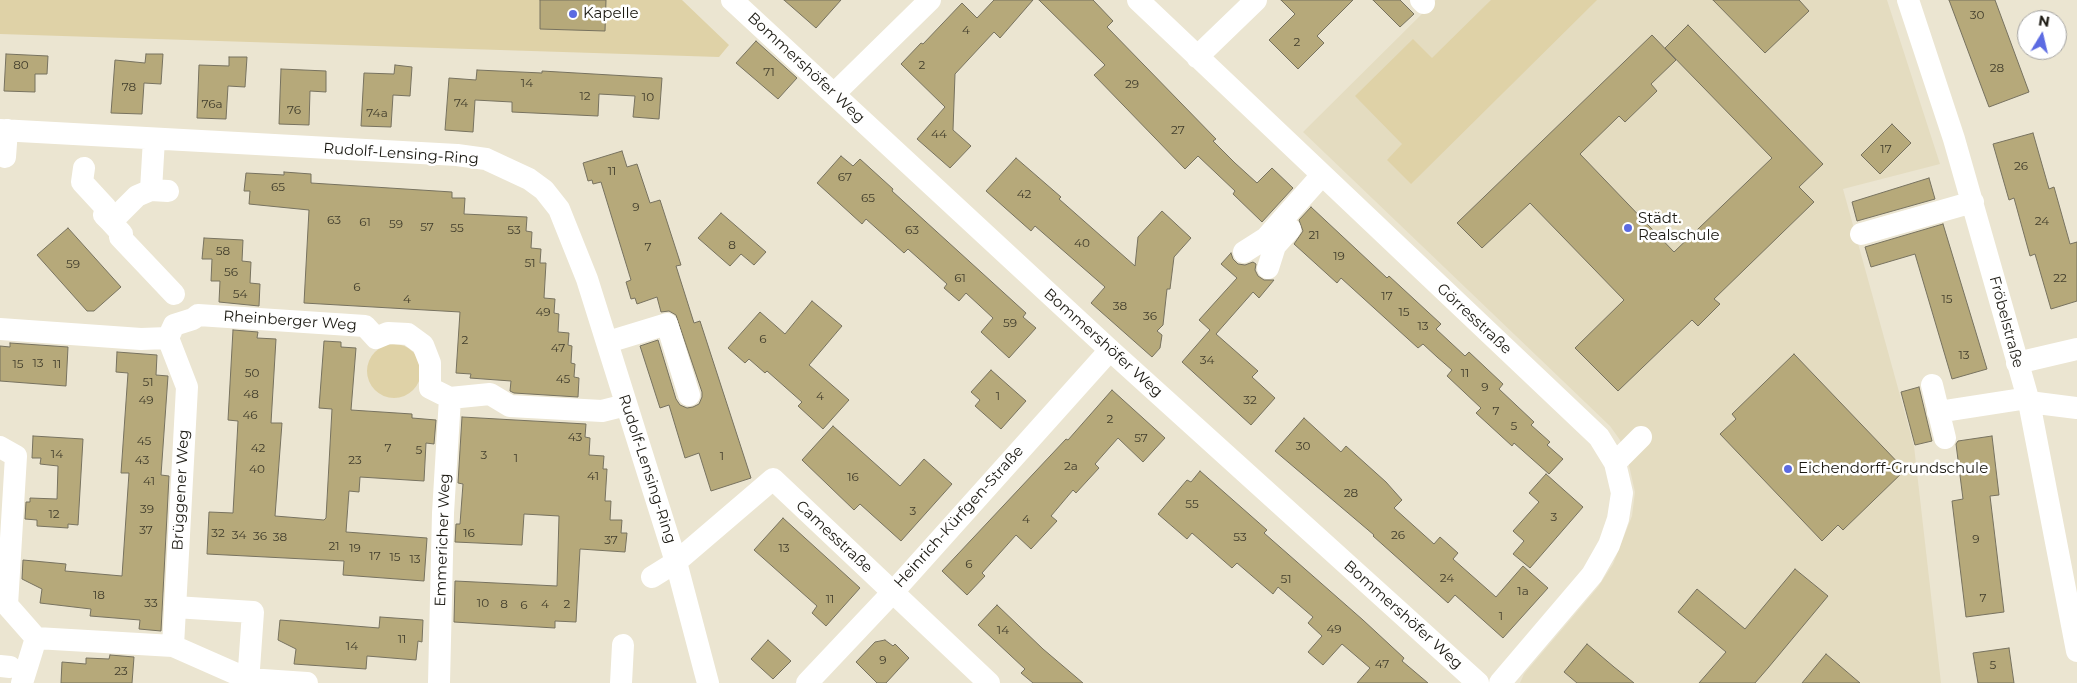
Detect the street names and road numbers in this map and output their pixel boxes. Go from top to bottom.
street label: Bommershöfer Weg [744,9,868,127]
street label: Rudolf-Lensing-Ring [323,140,479,168]
street label: Fröbelstraße [1985,274,2027,370]
street label: Görresstraße [1433,280,1515,358]
street label: Bommershöfer Weg [1040,285,1166,401]
street label: Rheinberger Weg [223,307,357,335]
street label: Rudolf-Lensing-Ring [614,392,680,546]
street label: Brüggener Weg [169,429,193,551]
street label: Heinrich-Kürfgen-Straße [891,442,1027,592]
street label: Emmericher Weg [432,473,454,607]
street label: Camesstraße [792,497,876,577]
street label: Bommershöfer Weg [1340,557,1466,673]

